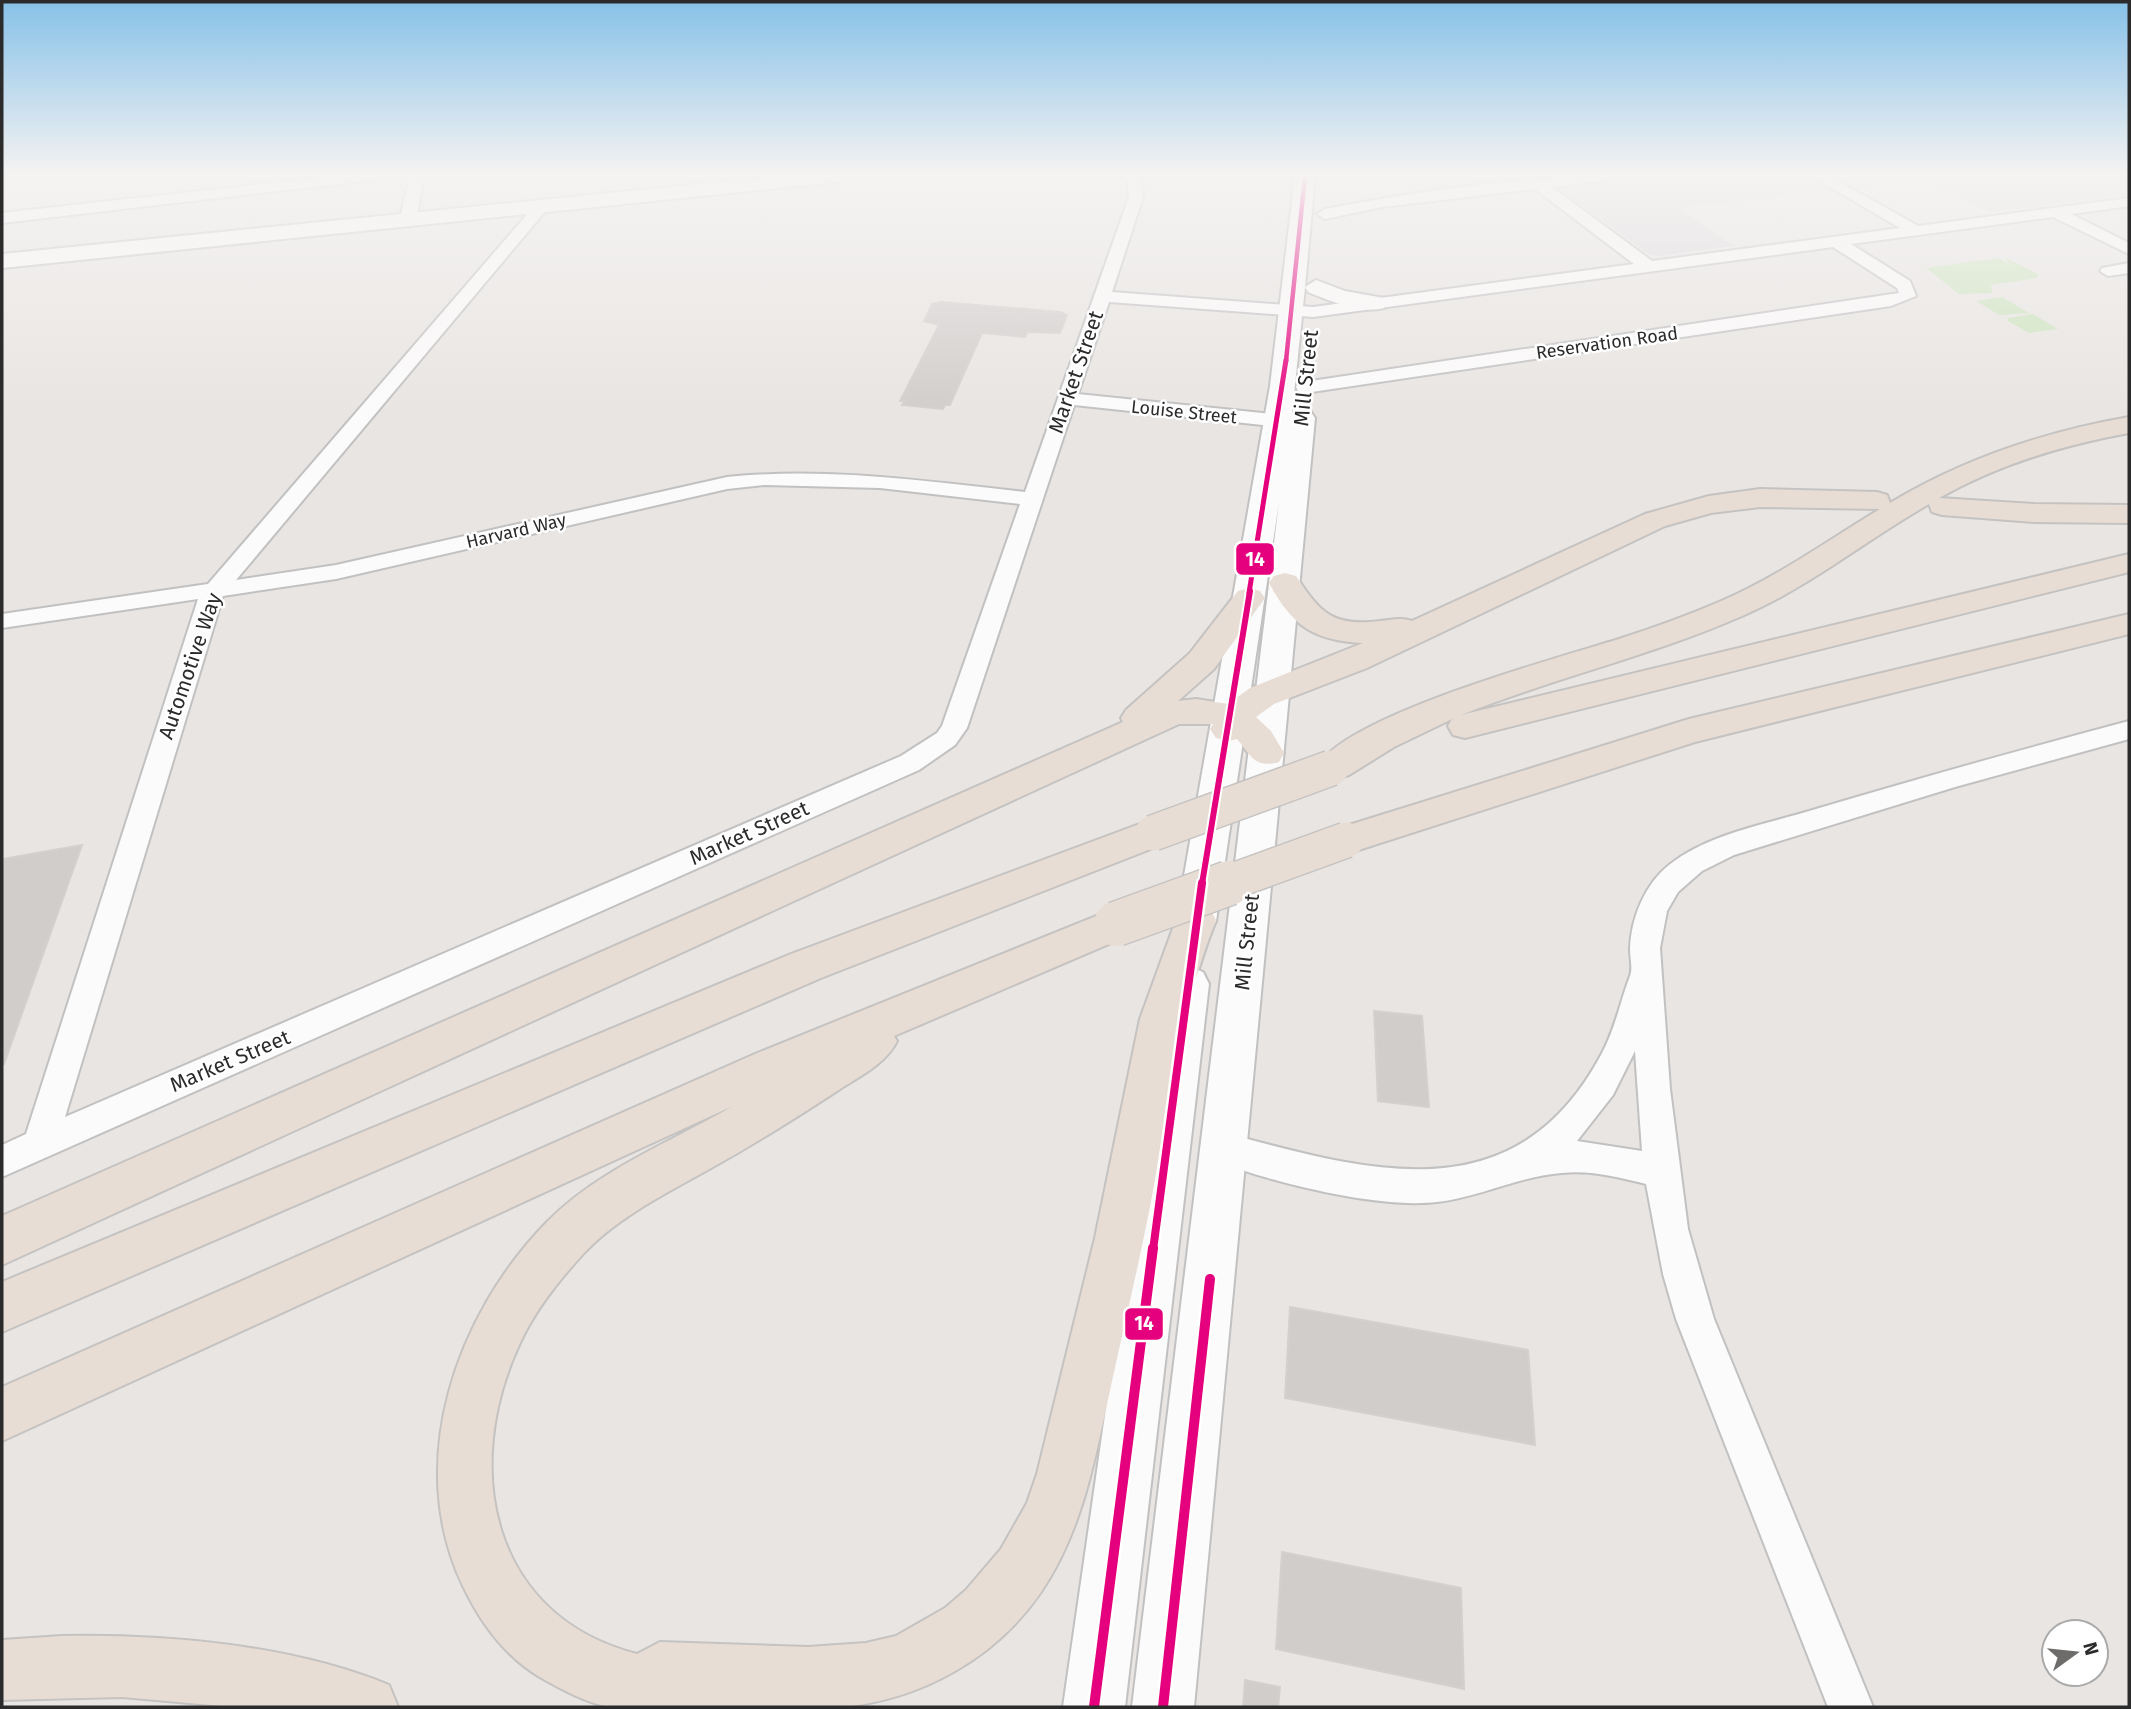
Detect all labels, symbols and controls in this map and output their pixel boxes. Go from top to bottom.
street label: Market Street [1043,307,1109,437]
street label: Reservation Road [1535,322,1679,364]
street label: Mill Street [1288,328,1324,428]
street label: Louise Street [1130,395,1239,429]
street label: Harvard Way [464,509,568,553]
line badge: 14 [1235,542,1275,576]
text: 14 [1245,548,1265,571]
street label: Automotive Way [153,589,227,743]
street label: Market Street [685,795,813,871]
street label: Mill Street [1229,892,1265,992]
street label: Market Street [166,1024,294,1098]
line badge: 14 [1124,1307,1164,1341]
text: 14 [1134,1312,1154,1335]
north arrow [2040,1618,2110,1688]
text: N [2078,1640,2104,1658]

